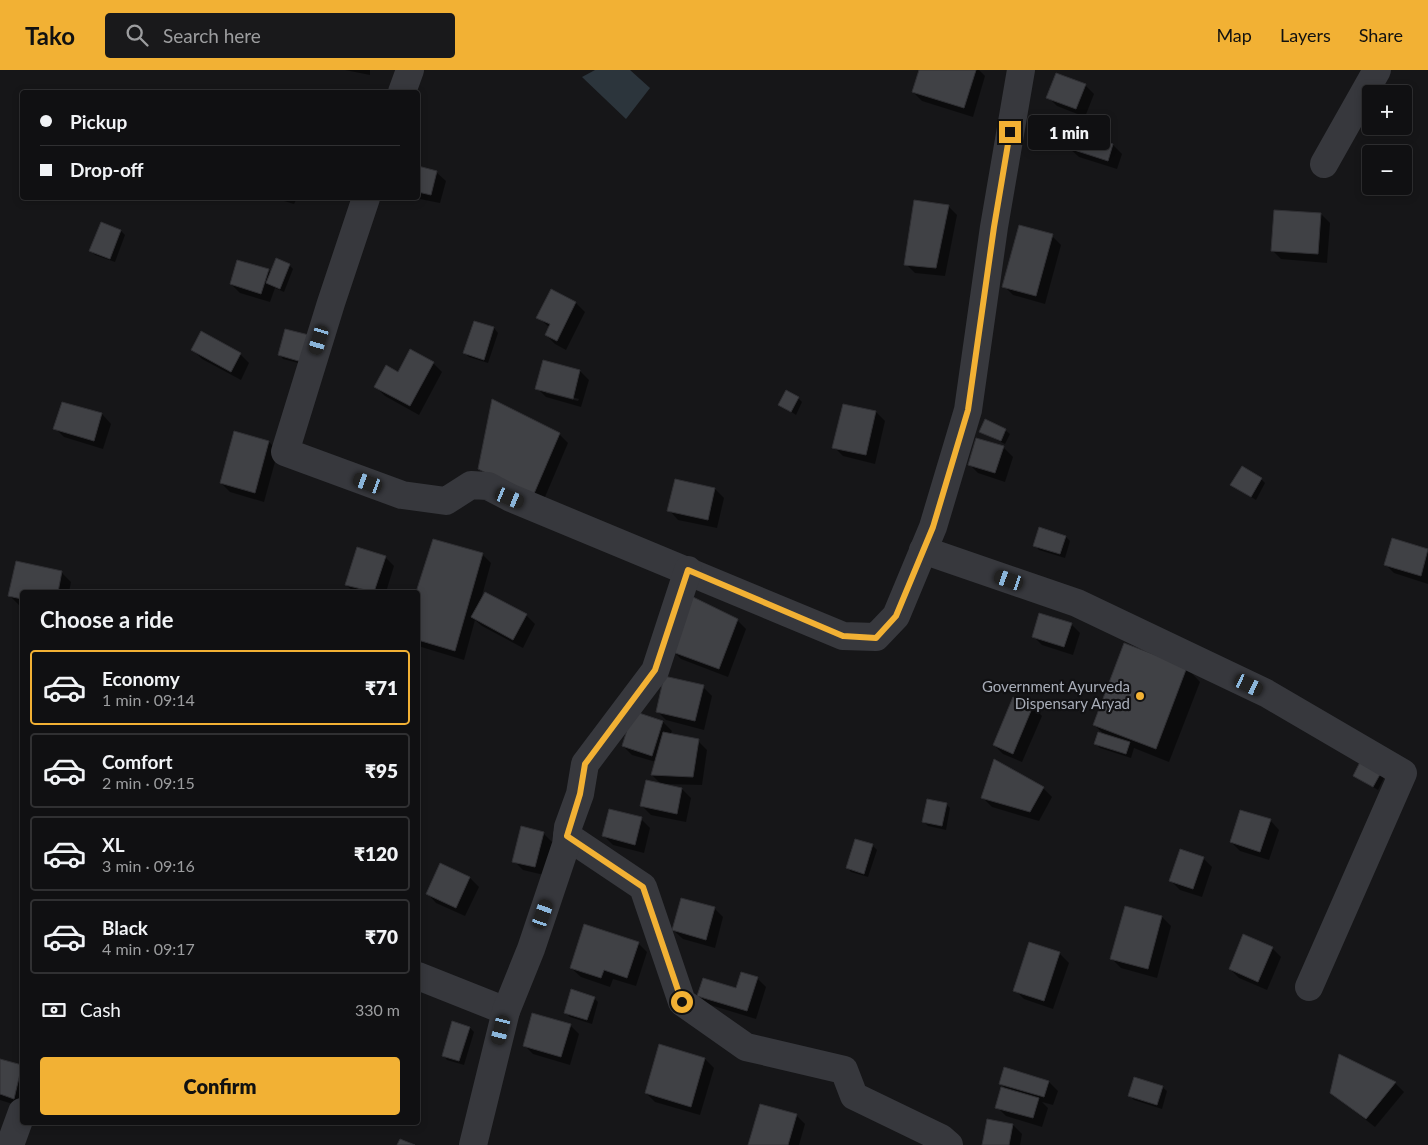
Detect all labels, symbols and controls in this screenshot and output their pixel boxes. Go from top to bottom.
search box [105,13,455,58]
text: Tako [25,21,75,50]
icon: search [123,21,151,49]
text: Search here [163,24,261,47]
text: Map [1216,24,1252,46]
text: Layers [1280,24,1331,46]
text: Share [1359,24,1403,46]
map controls [1362,85,1412,195]
button: + [1362,85,1412,135]
text: Pickup [70,110,127,133]
callout: 1 min [1028,114,1110,150]
route end [999,121,1021,143]
text: 1 min [1049,123,1089,142]
button: − [1362,145,1412,195]
text: Drop-off [70,158,144,181]
car [307,323,330,357]
car [351,471,384,495]
car [493,485,526,511]
car [992,568,1025,592]
text: Choose a ride [40,606,174,633]
icon: car [42,665,87,710]
text: Economy [102,667,180,690]
car [1232,672,1265,698]
text: ₹71 [365,676,398,699]
place label: Government Ayurveda Dispensary Aryad [982,677,1130,712]
text: 1 min · 09:14 [102,690,195,709]
marker: Government Ayurveda Dispensary Aryad [1134,690,1146,702]
icon: car [42,748,87,793]
text: Comfort [102,750,173,773]
text: ₹95 [365,759,398,782]
text: 2 min · 09:15 [102,773,195,792]
icon: car [42,831,87,876]
text: XL [102,833,125,856]
text: ₹120 [354,842,398,865]
text: 3 min · 09:16 [102,856,195,875]
car [531,897,554,931]
icon: car [42,914,87,959]
text: Black [102,916,148,939]
text: ₹70 [365,925,398,948]
text: 4 min · 09:17 [102,939,195,958]
route start [671,991,693,1013]
icon: cash [40,996,68,1024]
text: Cash [80,998,121,1021]
text: 330 m [355,1000,400,1019]
car [490,1014,511,1046]
button: Confirm [40,1057,400,1115]

